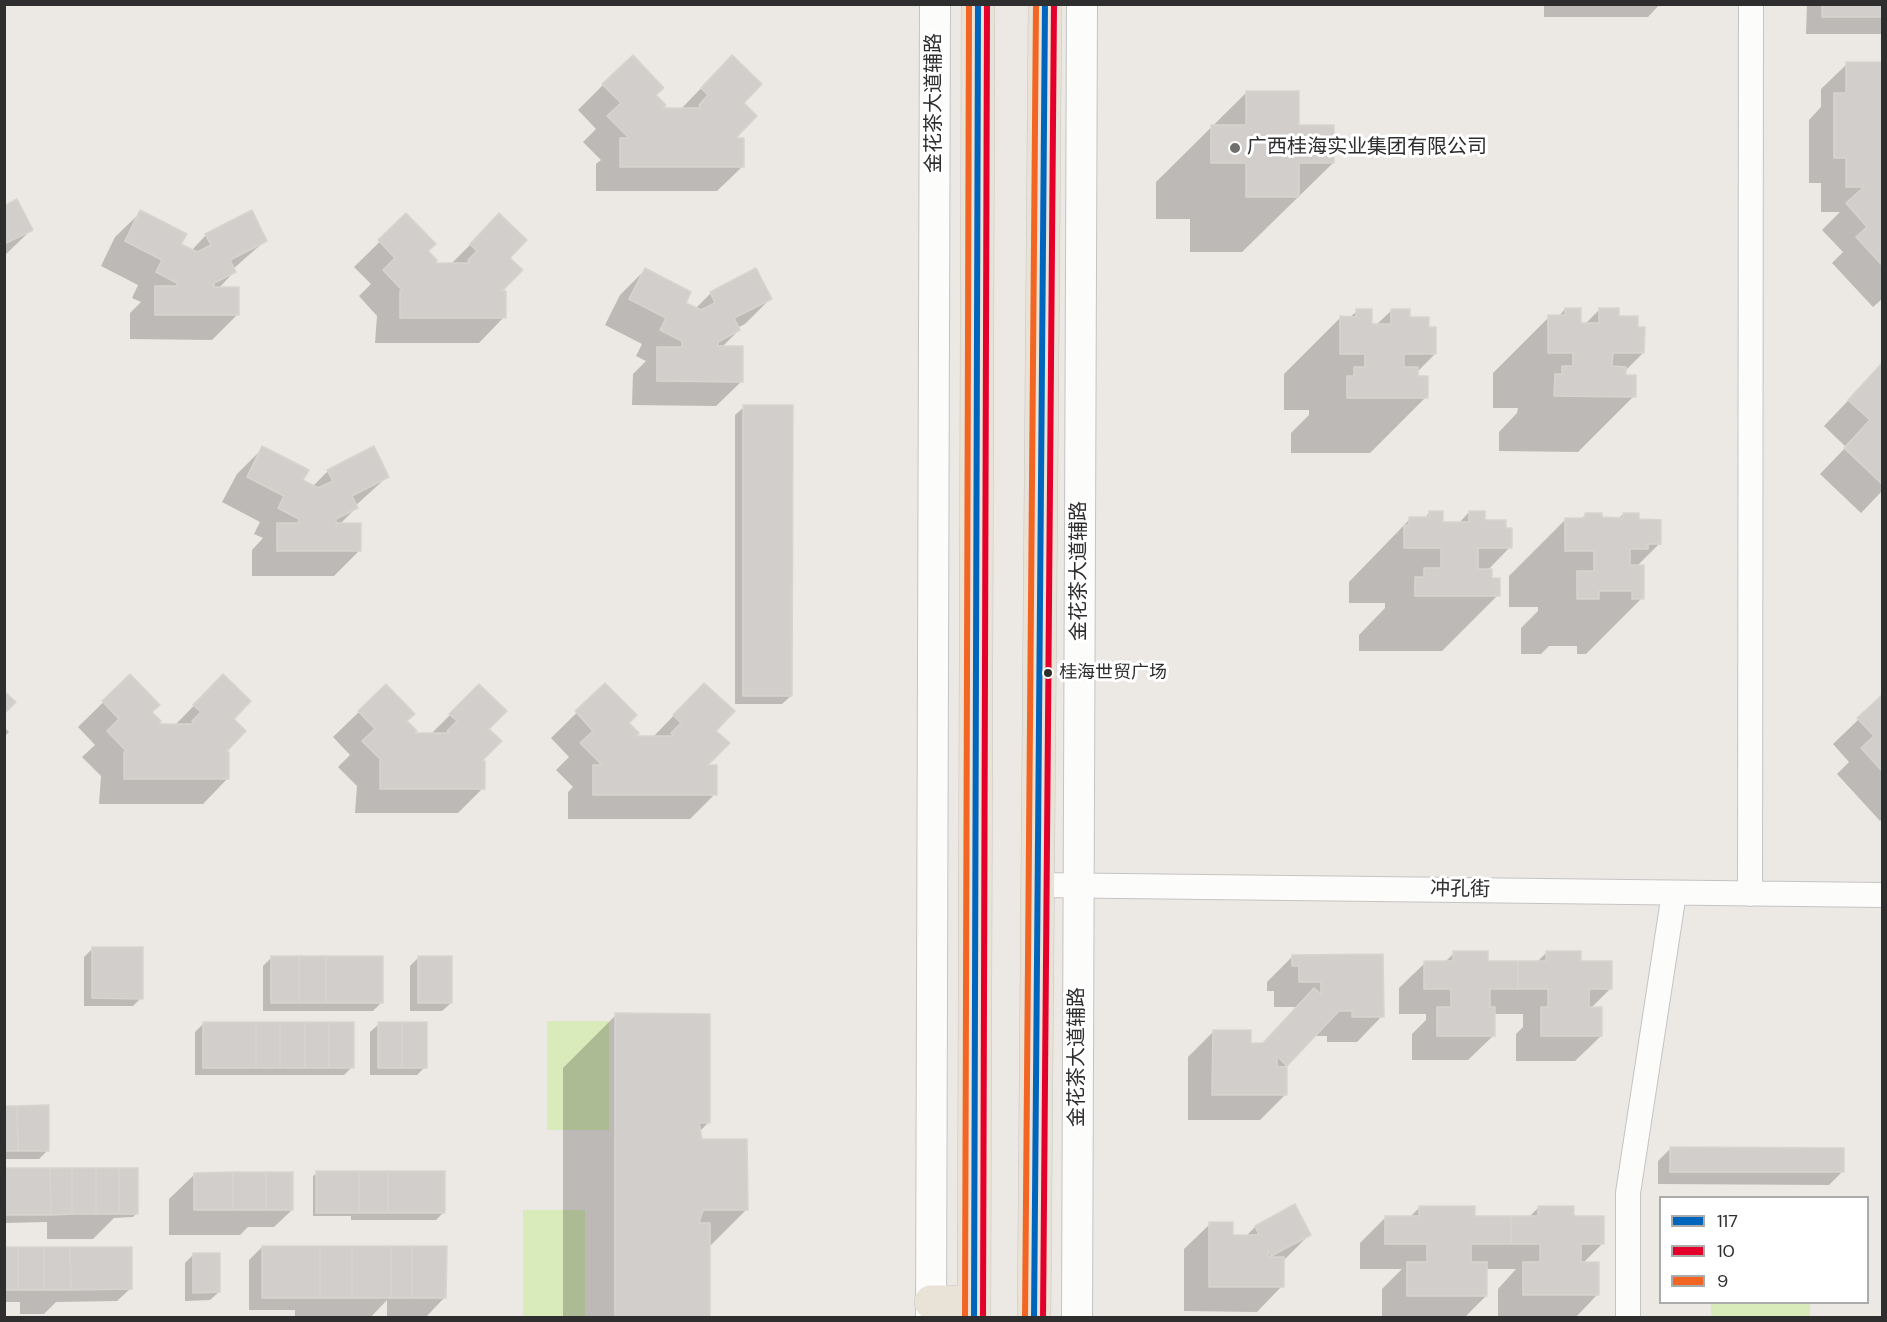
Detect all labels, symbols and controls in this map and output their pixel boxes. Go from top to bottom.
street label: 金花茶大道辅路 [923,33,947,173]
place label: 广西桂海实业集团有限公司 [1247,136,1487,160]
marker: 广西桂海实业集团有限公司 [1228,141,1242,155]
street label: 金花茶大道辅路 [1068,501,1092,641]
place label: 桂海世贸广场 [1059,662,1167,684]
marker: 桂海世贸广场 [1042,667,1054,679]
street label: 冲孔街 [1430,877,1490,903]
street label: 金花茶大道辅路 [1066,987,1090,1127]
legend [1659,1196,1869,1304]
text: 117 [1717,1209,1738,1233]
text: 10 [1717,1239,1735,1263]
text: 9 [1717,1269,1728,1293]

